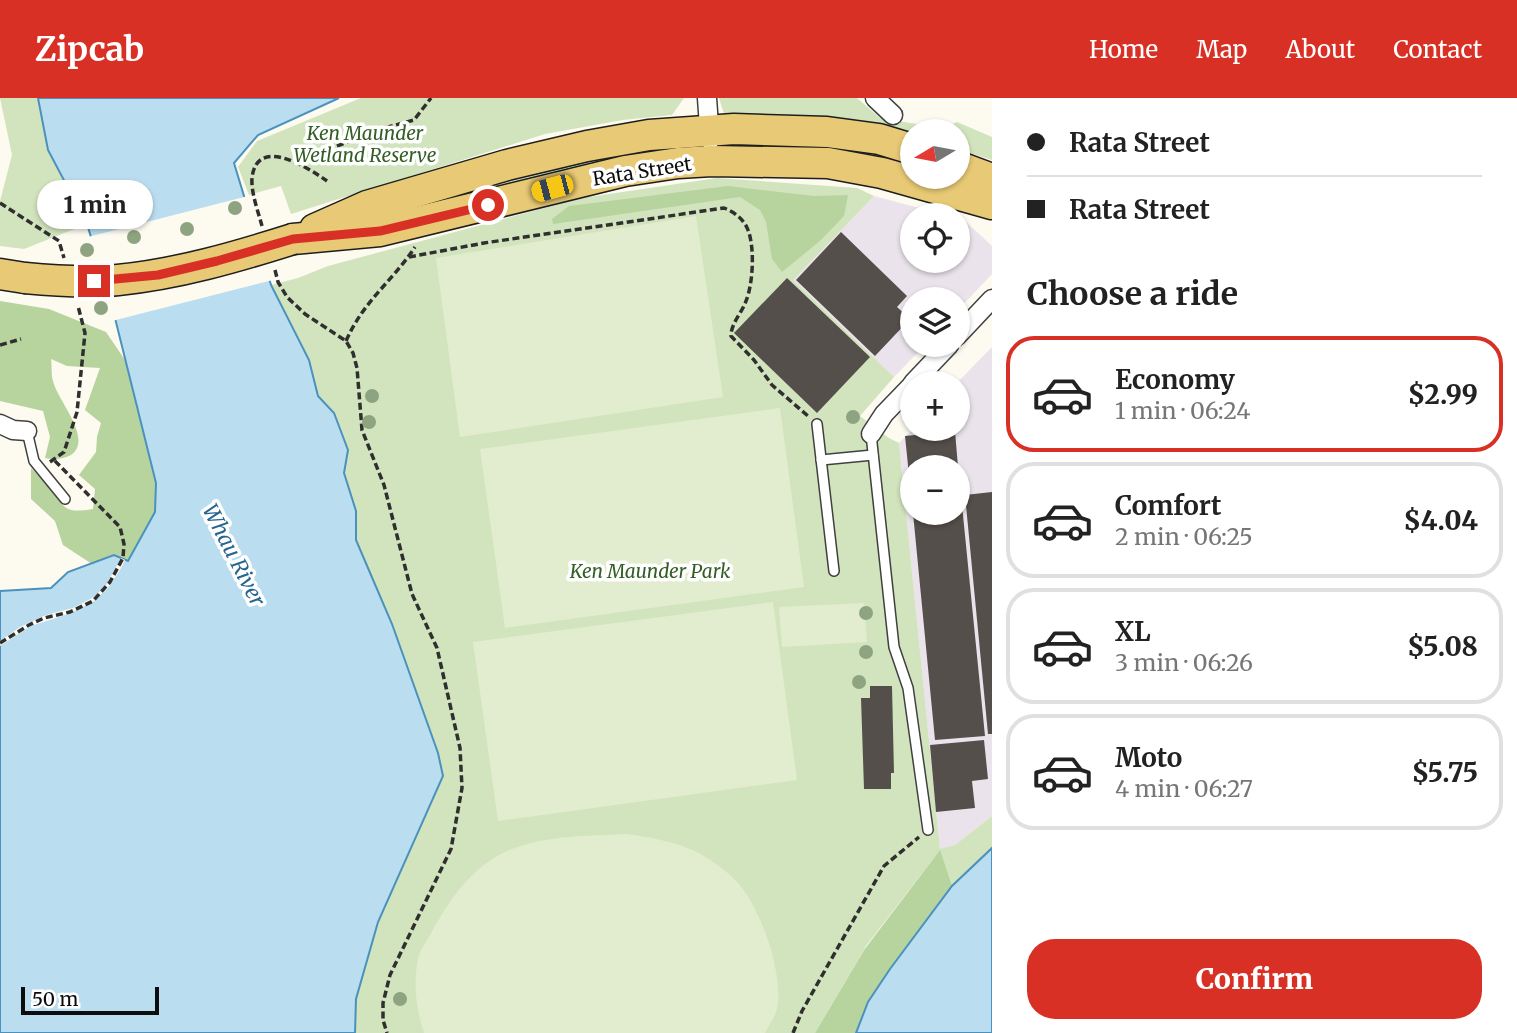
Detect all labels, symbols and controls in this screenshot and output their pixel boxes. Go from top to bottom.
text: Zipcab [35,29,144,70]
text: Home [1089,34,1158,65]
text: Map [1196,34,1247,65]
text: About [1285,34,1355,65]
text: Contact [1393,34,1482,65]
north arrow [900,119,970,189]
map controls [900,119,970,525]
park label: Ken Maunder Wetland Reserve [294,121,437,167]
text: Rata Street [1069,126,1210,159]
street label: Rata Street [591,151,694,191]
car [529,172,576,204]
callout: 1 min [36,180,152,228]
route start [472,189,504,221]
text: 1 min [63,190,127,219]
text: Rata Street [1069,193,1210,226]
button: locate [900,203,970,273]
route end [78,265,110,297]
text: Choose a ride [1027,274,1238,314]
button: layers [900,287,970,357]
icon: car [1031,363,1094,426]
text: Economy [1115,363,1235,396]
button: + [900,371,970,441]
text: $2.99 [1408,378,1478,411]
text: 1 min · 06:24 [1115,396,1250,425]
button: − [900,455,970,525]
icon: car [1031,489,1094,552]
text: Comfort [1115,489,1221,522]
water label: Whau River [197,499,271,611]
text: $4.04 [1404,504,1478,537]
text: 2 min · 06:25 [1115,522,1253,551]
park label: Ken Maunder Park [569,559,731,583]
icon: car [1031,615,1094,678]
text: XL [1115,615,1151,648]
text: $5.08 [1407,630,1478,663]
text: 3 min · 06:26 [1115,648,1253,677]
icon: car [1031,741,1094,804]
text: Moto [1115,741,1182,774]
text: $5.75 [1412,756,1478,789]
text: 4 min · 06:27 [1115,774,1253,803]
button: Confirm [1027,939,1482,1019]
scale bar [21,984,159,1016]
text: 50 m [32,987,78,1011]

